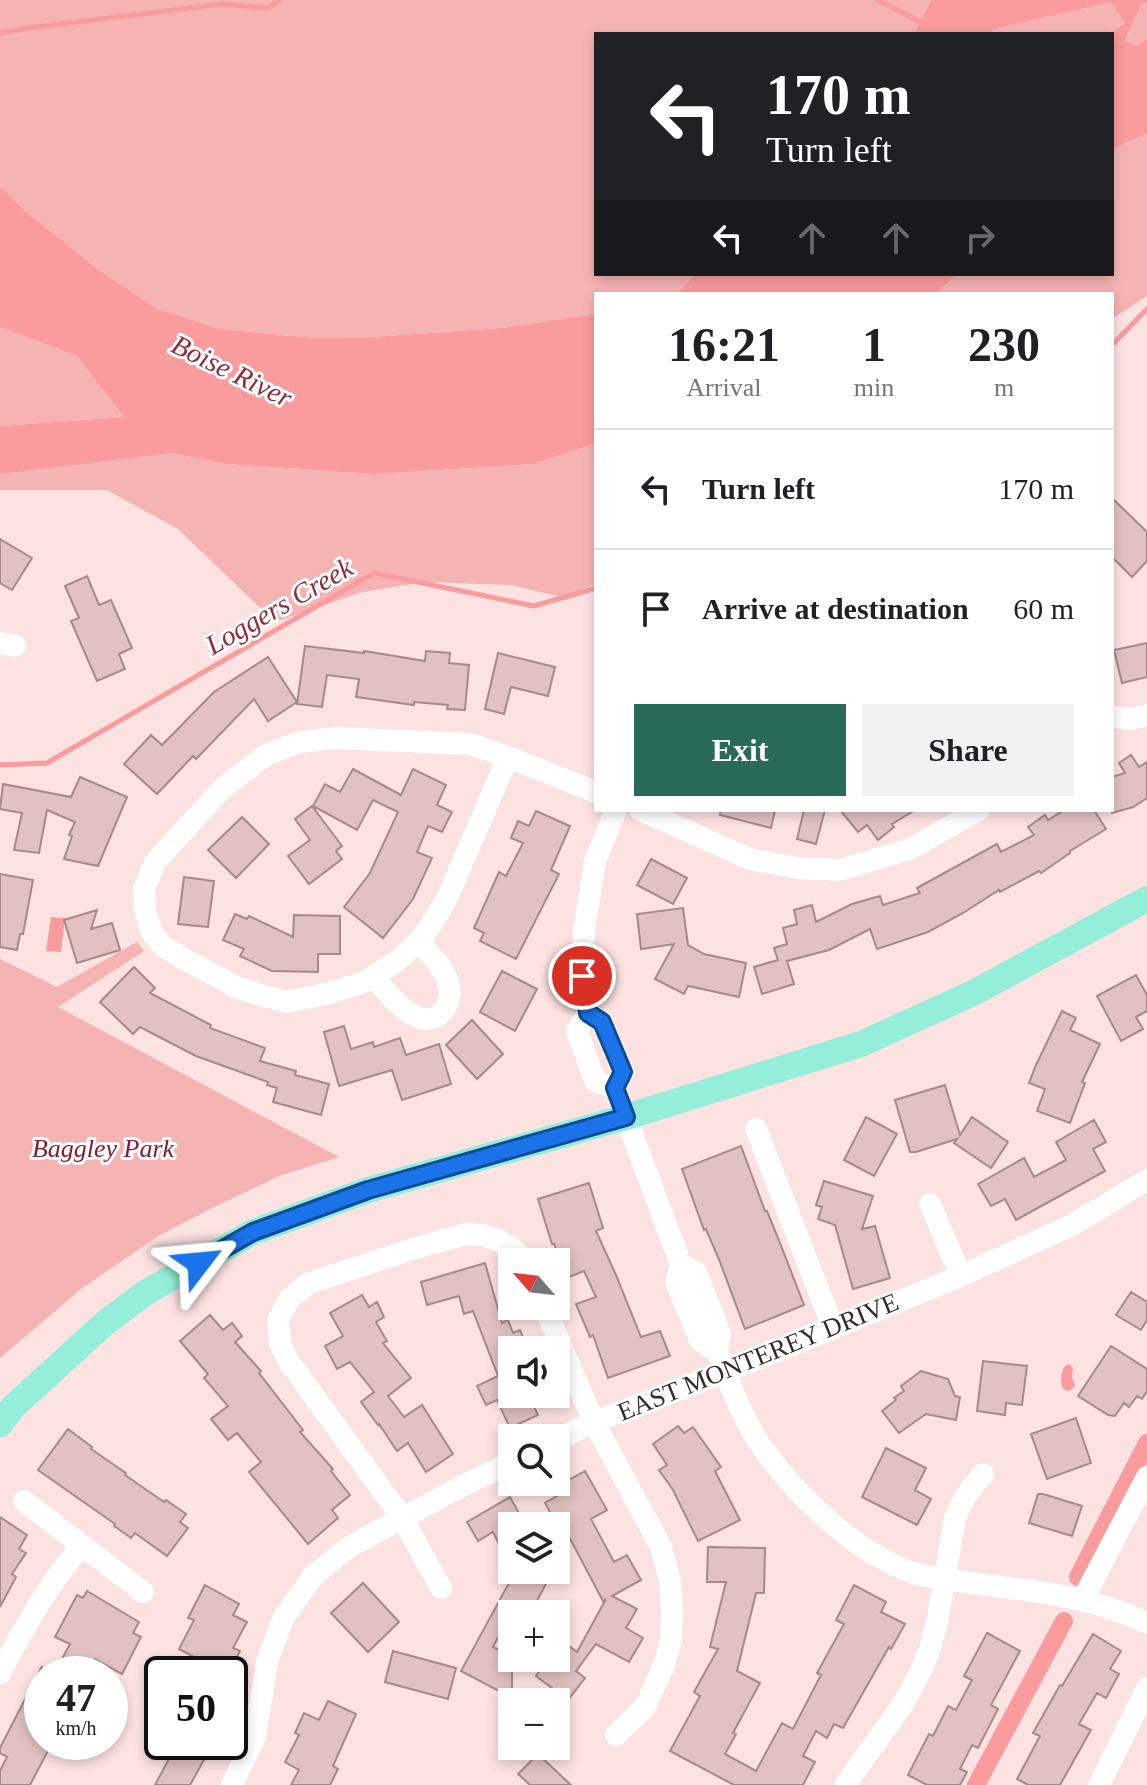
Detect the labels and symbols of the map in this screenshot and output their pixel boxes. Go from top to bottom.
water label: Boise River [167,329,297,413]
water label: Loggers Creek [199,551,359,661]
pin [548,942,616,1010]
park label: Baggley Park [32,1134,175,1163]
position arrow [157,1221,241,1305]
north arrow [498,1248,570,1320]
street label: EAST MONTEREY DRIVE [613,1287,903,1427]
speed limit sign: 50 [144,1656,248,1760]

